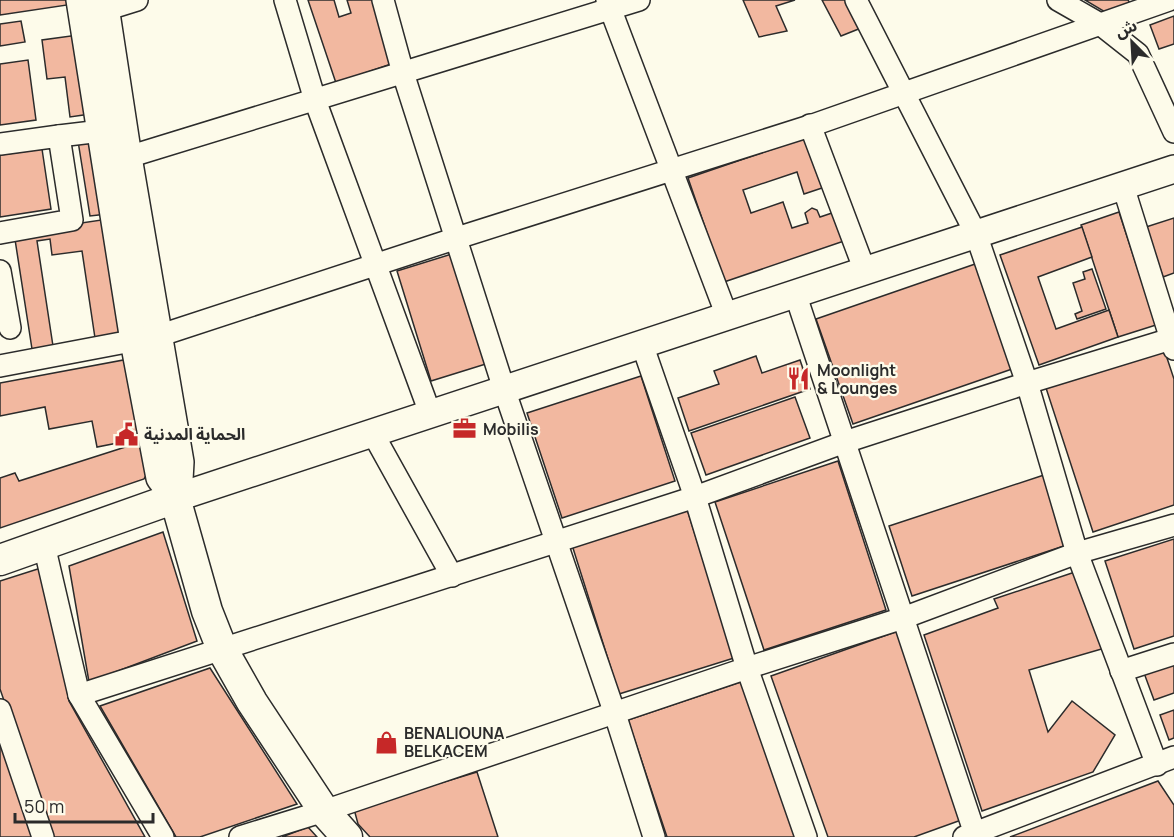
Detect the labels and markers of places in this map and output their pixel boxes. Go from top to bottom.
place label: Moonlight & Lounges [817,359,898,399]
restaurant icon: Moonlight & Lounges [786,366,812,392]
office icon: Mobilis [452,416,478,442]
place label: Mobilis [483,418,539,440]
public building icon: الحماية المدنية [113,421,139,447]
place label: الحماية المدنية [144,423,245,445]
place label: BENALIOUNA BELKACEM [404,722,505,762]
shop icon: BENALIOUNA BELKACEM [373,729,399,755]

